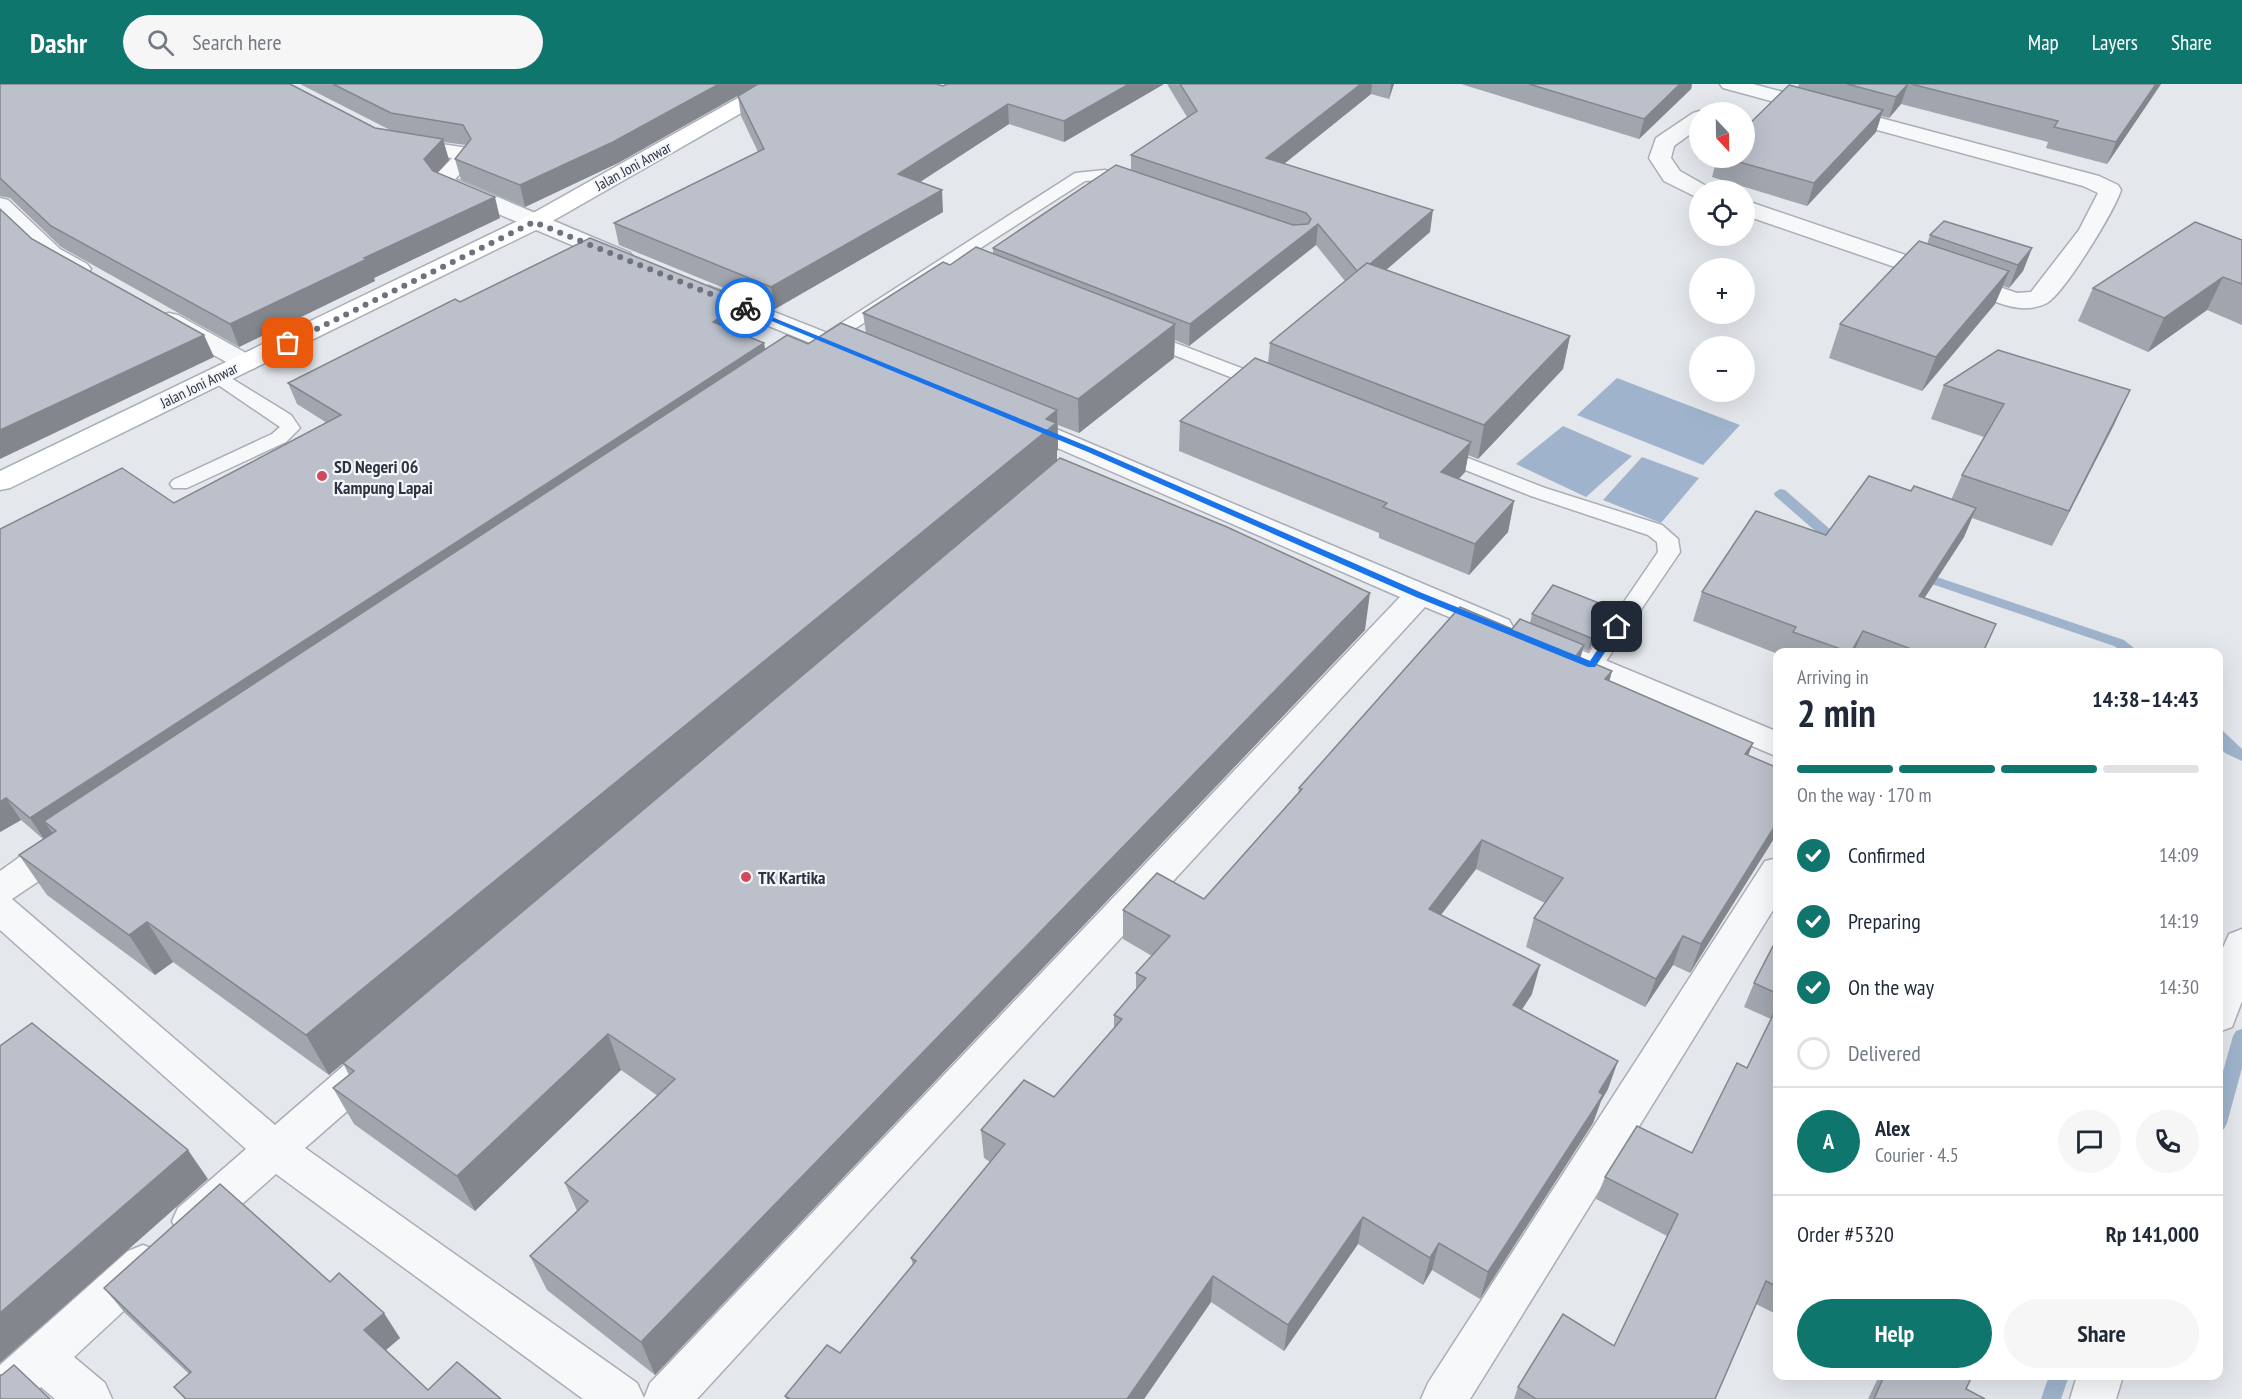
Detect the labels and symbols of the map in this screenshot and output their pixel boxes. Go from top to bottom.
north arrow [1689,102,1755,168]
street label: Jalan Joni Anwar [591,137,675,195]
courier [715,278,775,338]
pin [262,317,313,368]
street label: Jalan Joni Anwar [156,358,242,412]
place label: SD Negeri 06 Kampung Lapai [334,455,433,499]
marker: SD Negeri 06 Kampung Lapai [315,469,329,483]
pin [1591,601,1642,652]
place label: TK Kartika [758,866,826,889]
marker: TK Kartika [739,870,753,884]

